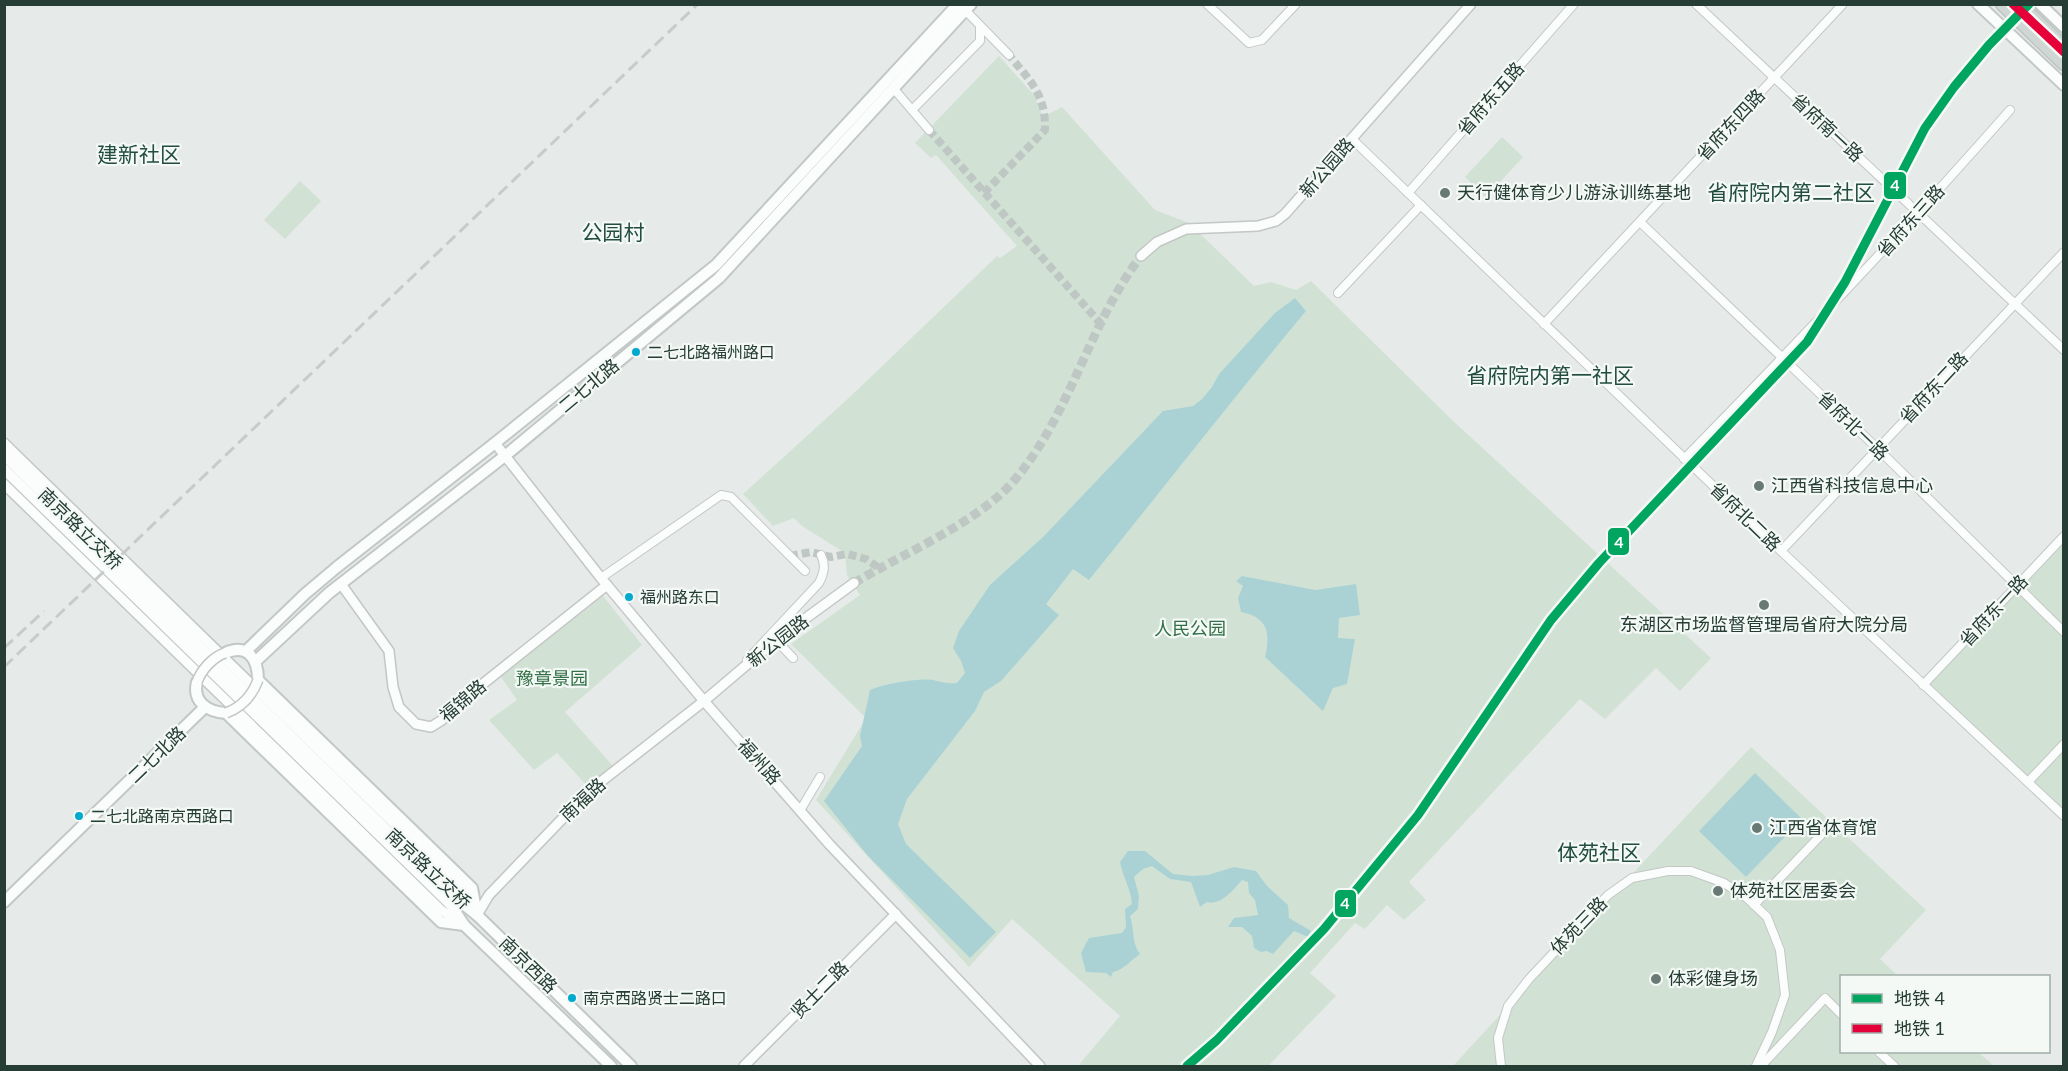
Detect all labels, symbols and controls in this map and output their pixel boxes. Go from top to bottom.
street label: 省府东五路 [1452,57,1528,140]
street label: 省府东四路 [1692,84,1769,165]
street label: 省府南一路 [1787,89,1868,166]
street label: 新公园路 [1294,133,1358,202]
district label: 建新社区 [97,141,181,166]
line badge: 4 [1883,171,1907,200]
text: 4 [1890,175,1900,194]
district label: 省府院内第二社区 [1707,179,1875,204]
street label: 省府东三路 [1872,180,1949,261]
place label: 天行健体育少儿游泳训练基地 [1457,181,1691,203]
marker: 天行健体育少儿游泳训练基地 [1438,186,1452,200]
district label: 公园村 [582,219,645,244]
place label: 二七北路福州路口 [647,342,775,361]
marker: 二七北路福州路口 [630,346,642,358]
street label: 省府东二路 [1895,347,1972,428]
street label: 二七北路 [554,354,623,417]
district label: 省府院内第一社区 [1466,362,1634,387]
street label: 省府北一路 [1814,386,1894,464]
place label: 江西省科技信息中心 [1771,474,1933,496]
street label: 省府北二路 [1706,477,1786,555]
marker: 江西省科技信息中心 [1752,479,1766,493]
street label: 南京路立交桥 [34,483,127,574]
line badge: 4 [1607,527,1630,556]
text: 4 [1614,532,1624,551]
street label: 省府东一路 [1955,570,2032,651]
place label: 福州路东口 [640,587,720,606]
marker: 福州路东口 [623,591,635,603]
marker: 东湖区市场监督管理局省府大院分局 [1757,598,1771,612]
street label: 新公园路 [742,609,813,671]
place label: 东湖区市场监督管理局省府大院分局 [1620,613,1908,635]
park label: 人民公园 [1154,617,1226,639]
park label: 豫章景园 [516,667,588,689]
street label: 福锦路 [435,674,490,726]
street label: 二七北路 [123,721,190,787]
street label: 福州路 [734,734,786,789]
street label: 南福路 [555,773,610,826]
place label: 二七北路南京西路口 [90,806,234,825]
marker: 二七北路南京西路口 [73,810,85,822]
place label: 江西省体育馆 [1769,816,1877,838]
marker: 江西省体育馆 [1750,821,1764,835]
street label: 南京路立交桥 [382,823,476,913]
district label: 体苑社区 [1557,839,1641,864]
place label: 体苑社区居委会 [1730,879,1856,901]
marker: 体苑社区居委会 [1711,884,1725,898]
line badge: 4 [1334,889,1357,918]
street label: 体苑三路 [1545,892,1611,959]
text: 4 [1340,893,1350,912]
street label: 南京西路 [495,931,562,997]
street label: 贤士二路 [786,956,853,1023]
place label: 体彩健身场 [1668,967,1758,989]
marker: 体彩健身场 [1649,972,1663,986]
legend [1840,975,2050,1053]
text: 地铁 4 [1894,987,1945,1009]
place label: 南京西路贤士二路口 [583,988,727,1007]
marker: 南京西路贤士二路口 [566,992,578,1004]
text: 地铁 1 [1894,1017,1945,1039]

